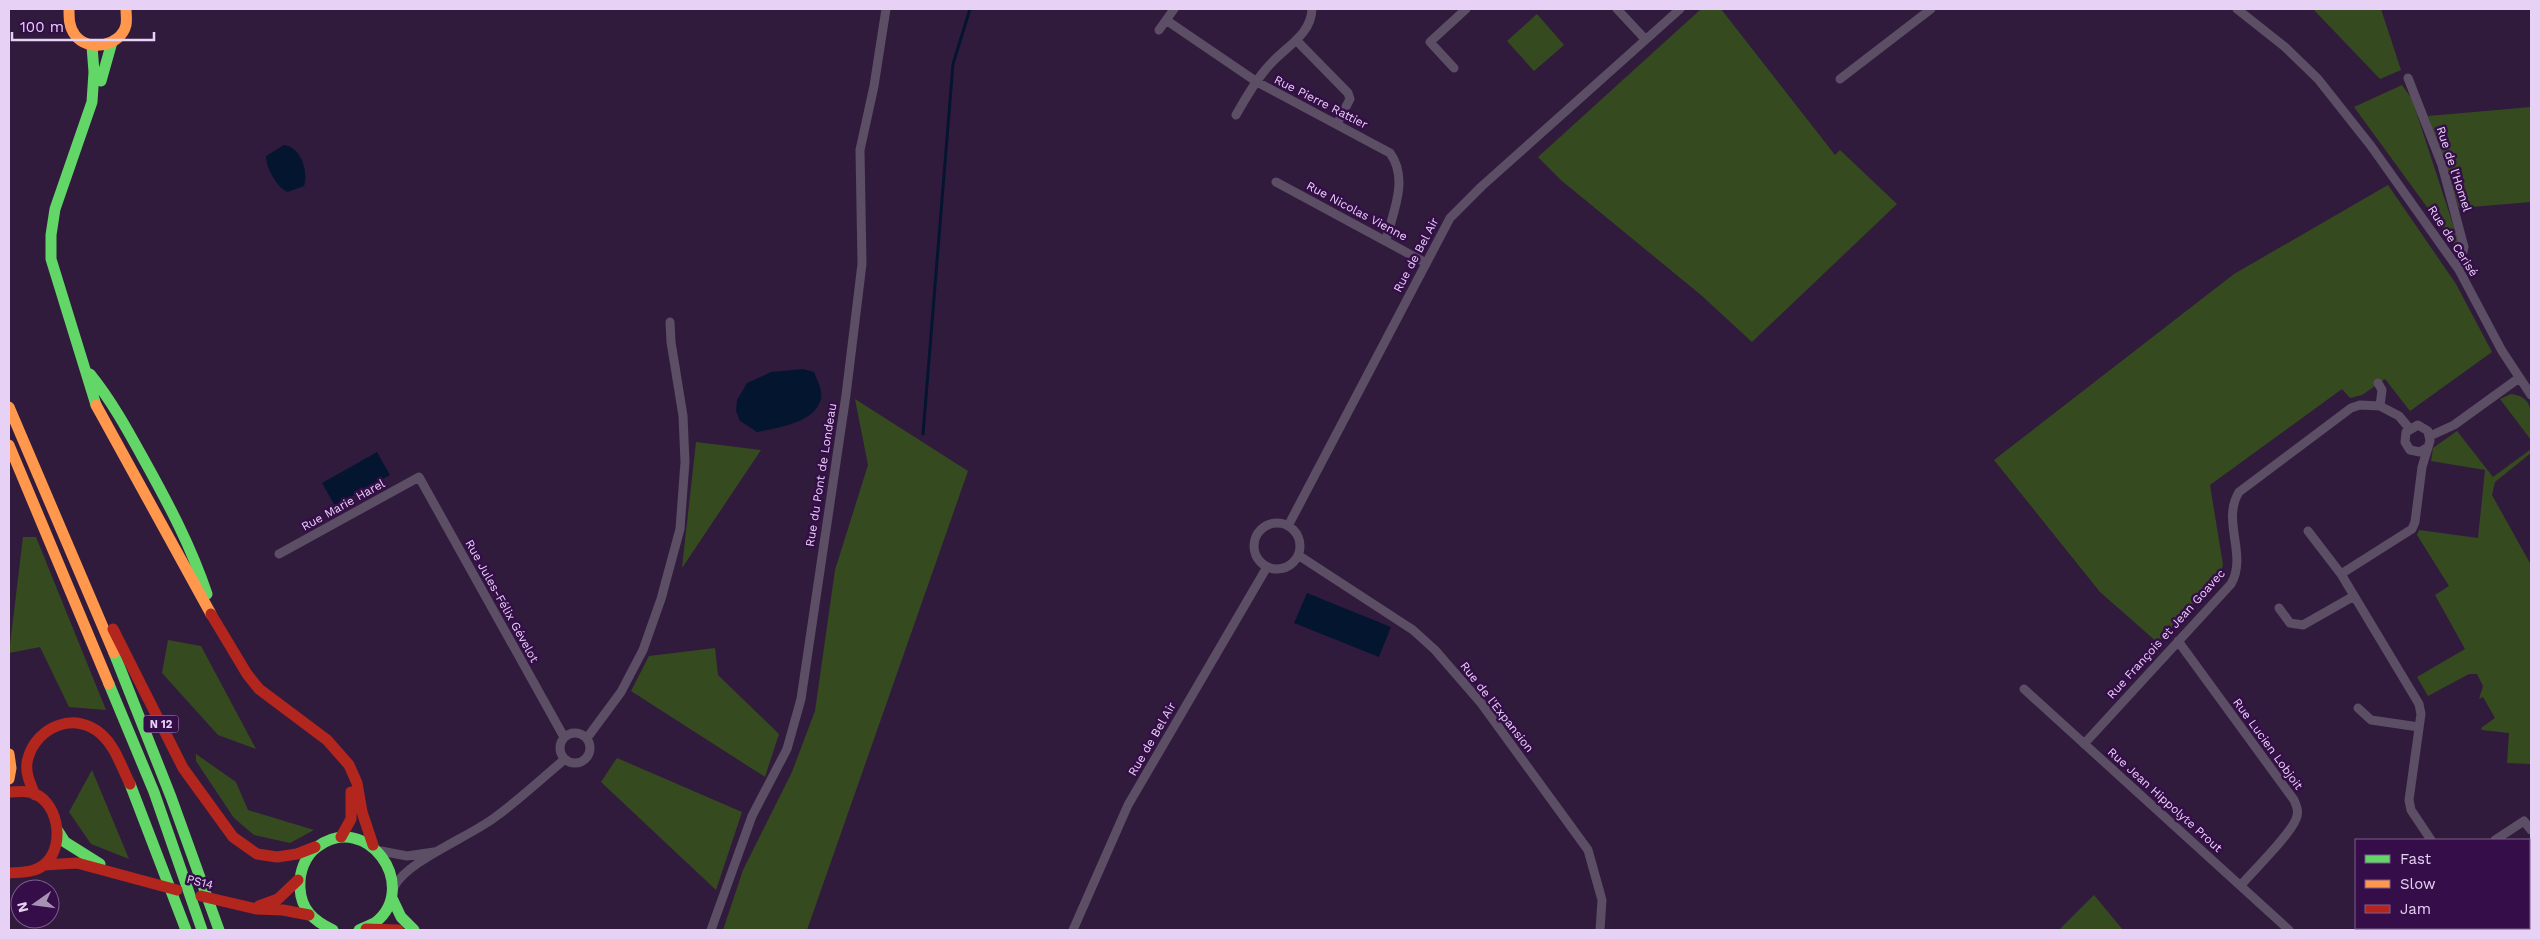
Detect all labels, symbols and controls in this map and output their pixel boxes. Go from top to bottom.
scale bar [12,10,155,42]
text: 100 m [20,18,64,36]
street label: Rue Pierre Rattier [1272,72,1370,132]
street label: Rue de l'Homel [2434,125,2475,214]
street label: Rue Nicolas Vienne [1304,178,1410,244]
street label: Rue de Cerisé [2425,203,2481,279]
street label: Rue de Bel Air [1390,215,1442,295]
street label: Rue du Pont de Londeau [803,402,839,548]
street label: Rue Marie Harel [299,476,387,534]
street label: Rue Jules-Félix Gévelot [462,537,542,665]
street label: Rue François et Jean Goavec [2104,566,2228,702]
street label: Rue de l'Expansion [1457,659,1537,755]
street label: Rue Lucien Lobjoit [2230,696,2306,792]
street label: Rue de Bel Air [1125,700,1179,778]
road number: N 12 [144,716,178,732]
street label: Rue Jean Hippolyte Prout [2105,745,2225,855]
legend [2355,839,2530,929]
text: Fast [2400,850,2432,868]
street label: PS14 [185,872,215,892]
text: Slow [2400,875,2436,893]
north arrow [10,879,60,929]
text: N [13,900,31,914]
text: Jam [2400,900,2431,918]

